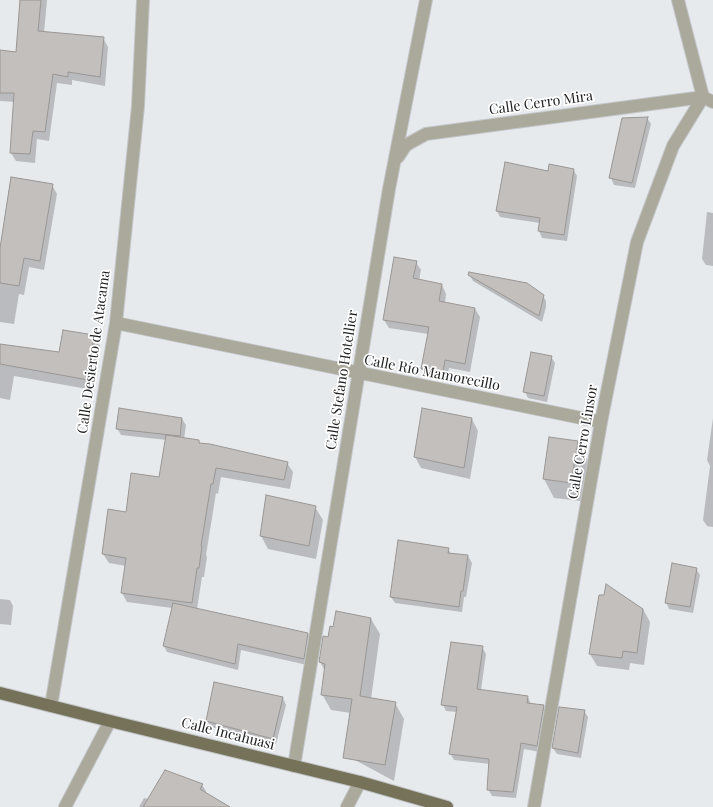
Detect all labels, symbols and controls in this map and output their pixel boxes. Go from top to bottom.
street label: Calle Cerro Mira [488,87,594,119]
street label: Calle Desierto de Atacama [74,269,114,435]
street label: Calle Stefano Hotellier [323,309,361,451]
street label: Calle Río Mamorecillo [363,352,501,394]
street label: Calle Cerro Linsor [565,383,601,501]
street label: Calle Incahuasi [180,714,276,754]

